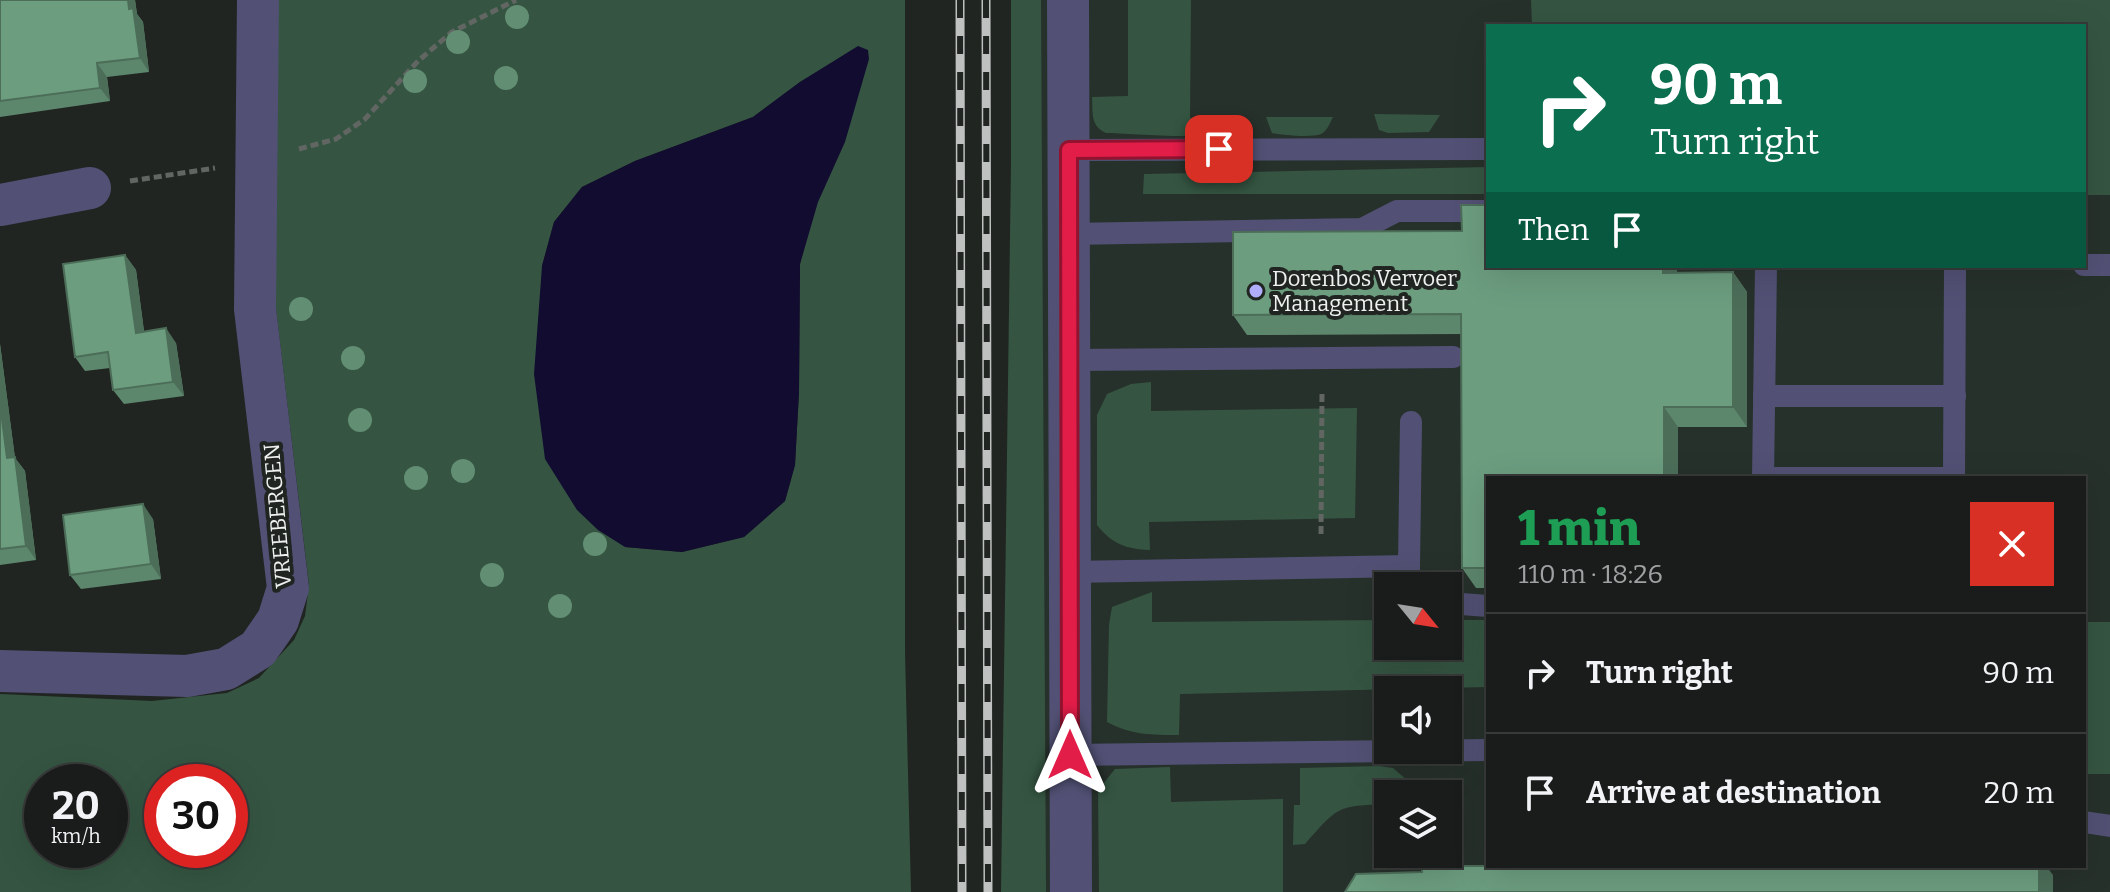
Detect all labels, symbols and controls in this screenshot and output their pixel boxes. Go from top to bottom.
text: 90 m [1650,52,1782,119]
icon: right [1518,56,1622,160]
pin [1185,115,1253,183]
text: Turn right [1650,120,1819,164]
icon: arrive [1197,127,1241,171]
icon: arrive [1605,208,1649,252]
text: Then [1518,212,1589,248]
place label: Dorenbos Vervoer Management [1272,265,1457,317]
marker: Dorenbos Vervoer Management [1247,282,1265,300]
street label: VREEBERGEN [258,442,297,589]
text: 1 min [1518,500,1640,558]
button: close [1970,502,2054,586]
text: 110 m · 18:26 [1518,559,1663,590]
north arrow [1374,572,1462,660]
map controls [1374,572,1462,868]
icon: right [1518,651,1562,695]
text: Turn right [1586,655,1733,691]
text: 90 m [1983,655,2054,691]
button: sound [1374,676,1462,764]
position arrow [1028,713,1112,797]
speed limit sign: 30 [144,764,248,868]
icon: arrive [1518,771,1562,815]
text: Arrive at destination [1586,775,1881,811]
text: 20 m [1984,775,2054,811]
button: layers [1374,780,1462,868]
text: 20 [52,782,100,830]
text: km/h [51,824,101,848]

